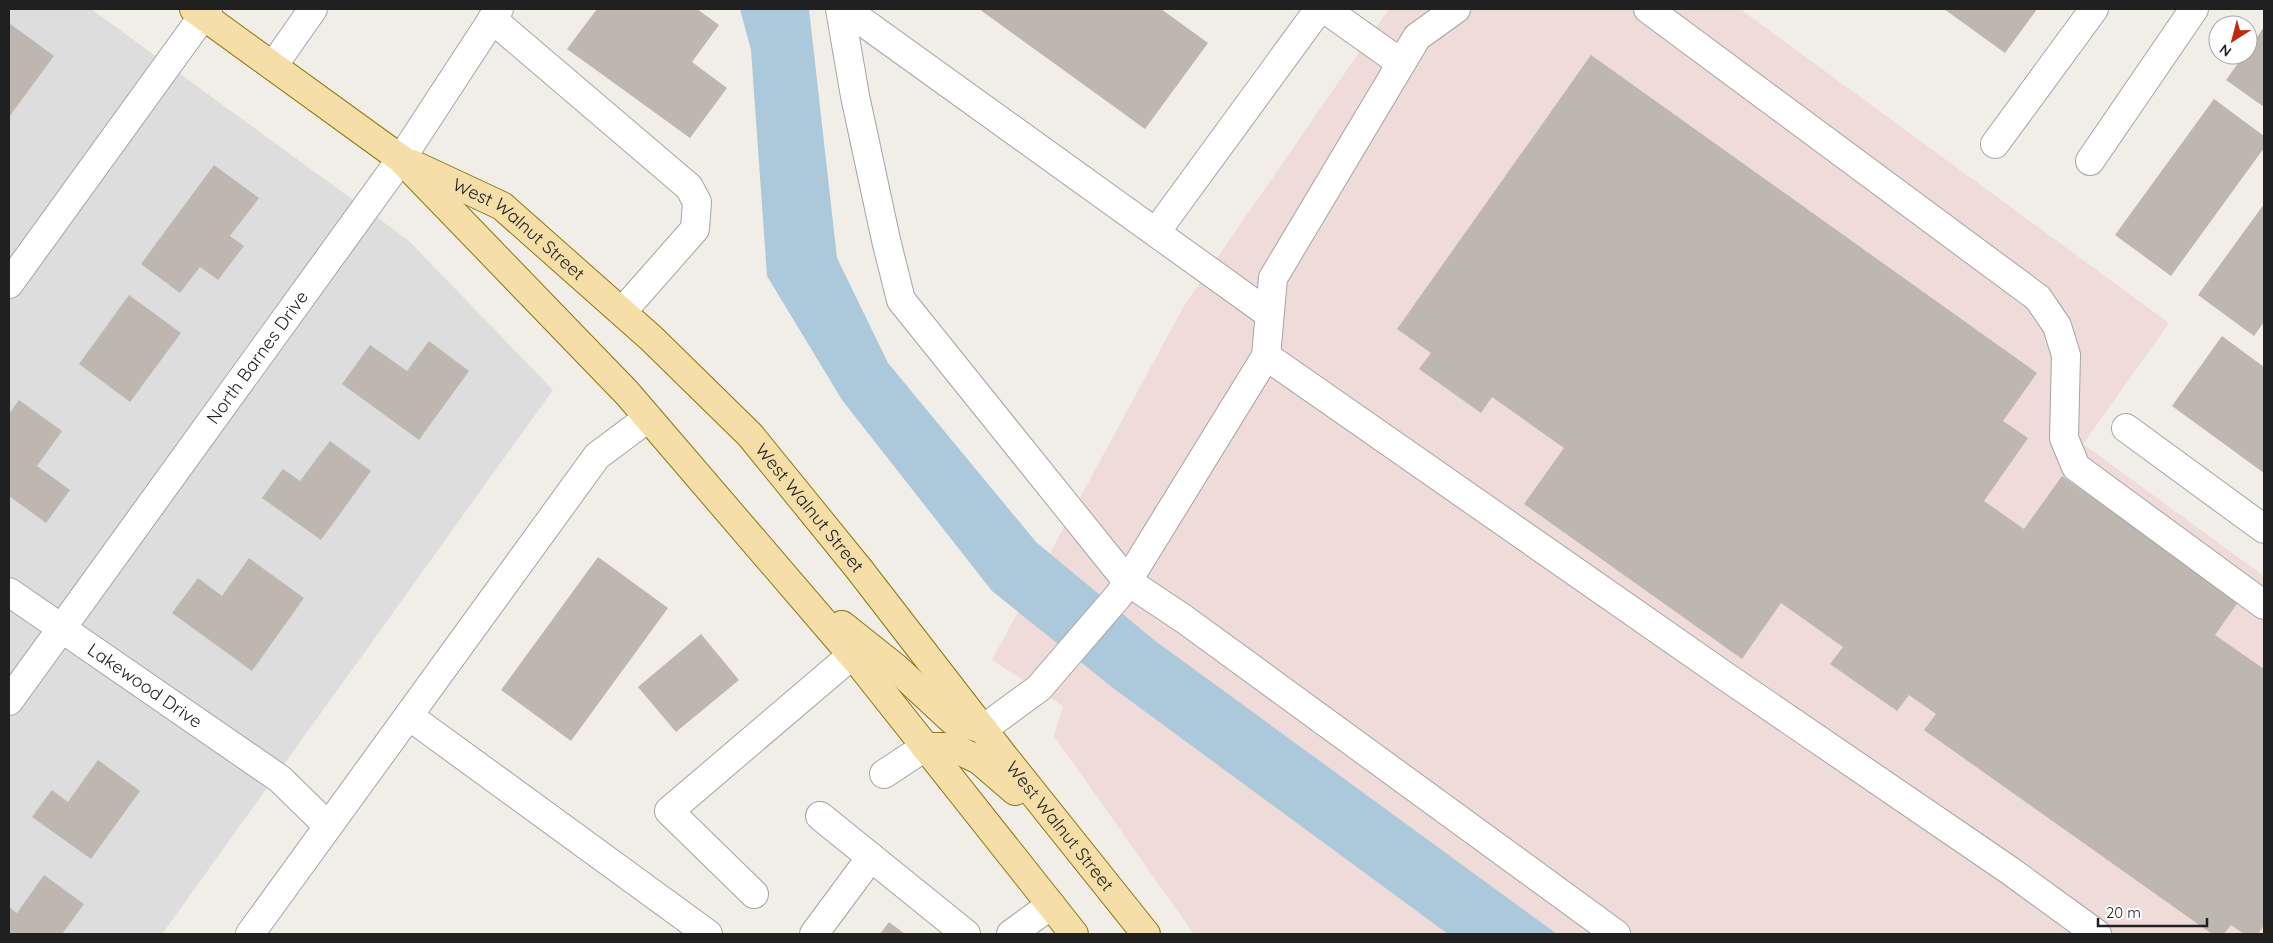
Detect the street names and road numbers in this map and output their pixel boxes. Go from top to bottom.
street label: West Walnut Street [449,173,590,285]
street label: North Barnes Drive [201,286,313,428]
street label: West Walnut Street [750,438,869,577]
street label: Lakewood Drive [83,638,207,733]
street label: West Walnut Street [1001,756,1119,896]

